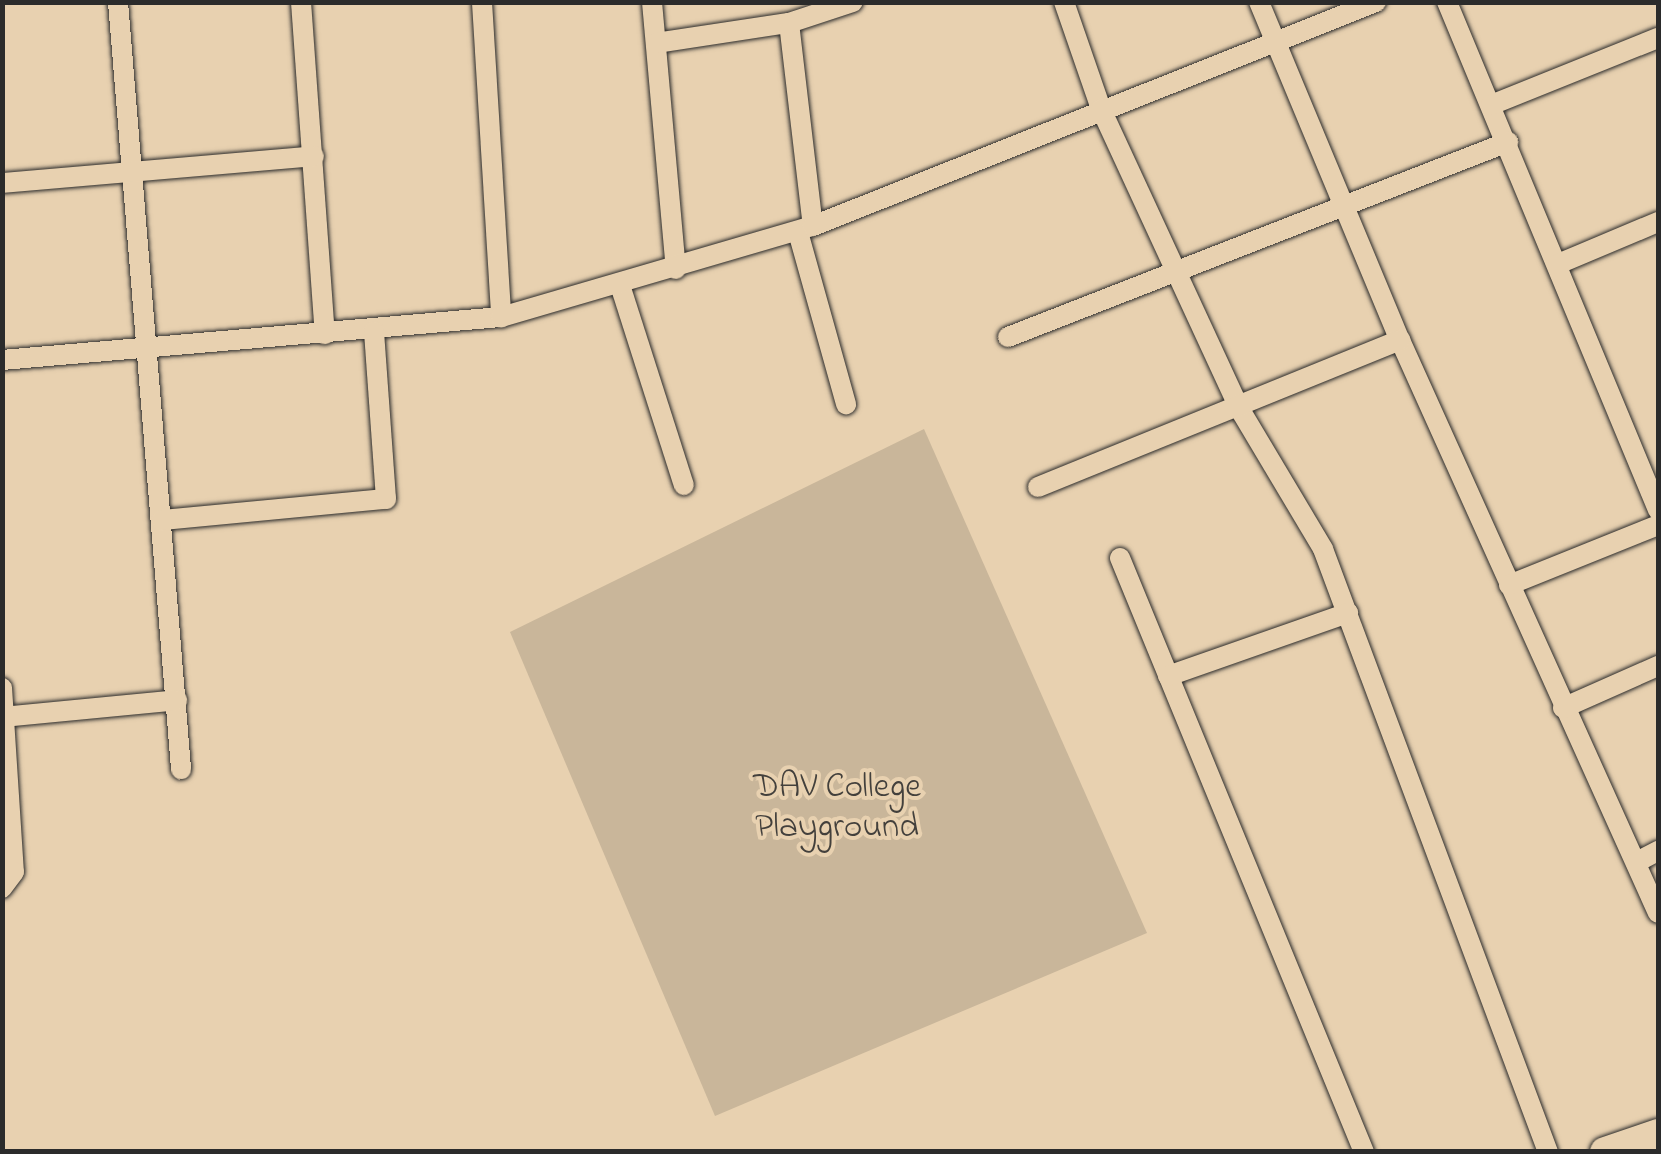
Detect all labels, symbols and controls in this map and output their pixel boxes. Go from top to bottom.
park label: DAV College Playground [753,767,921,849]

